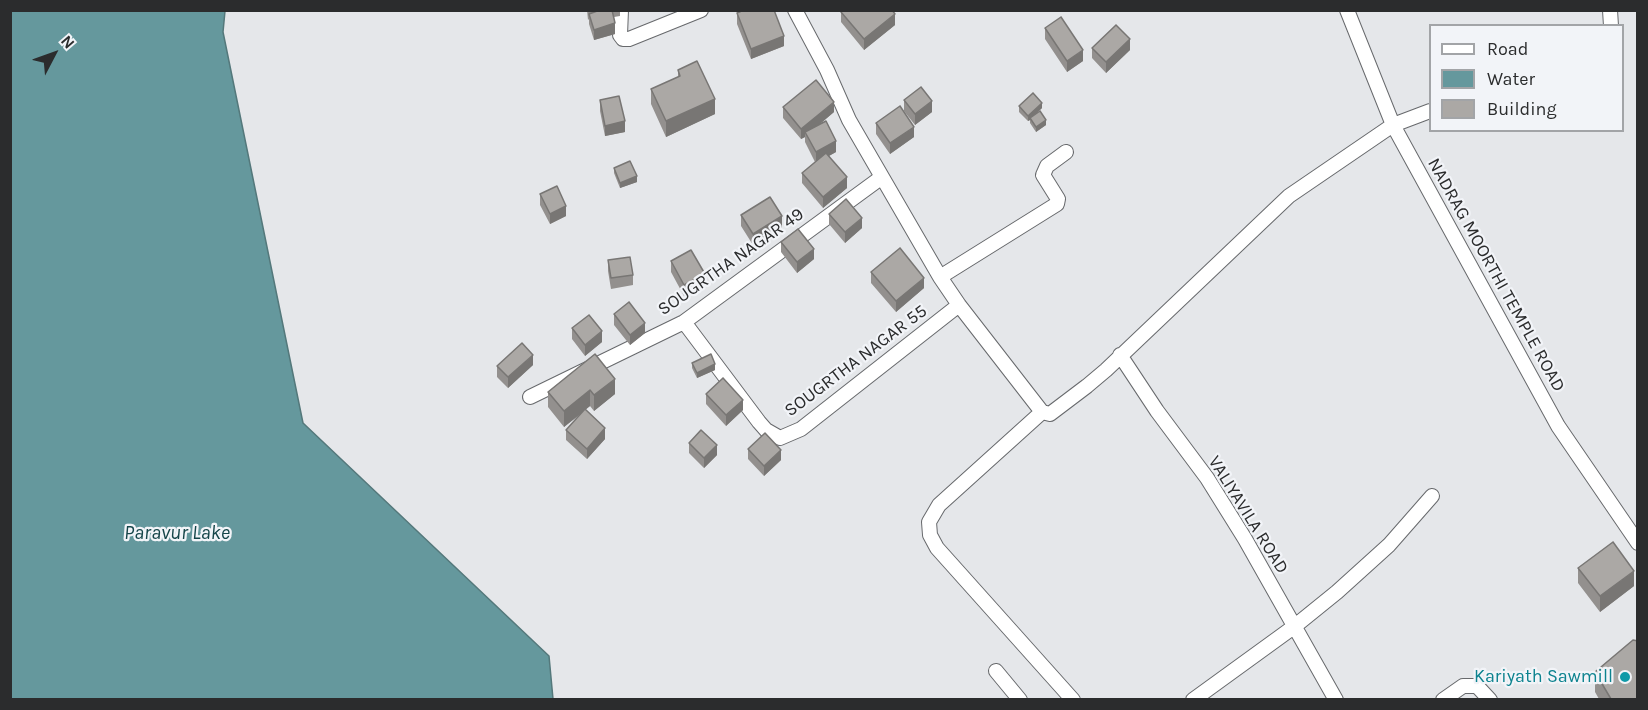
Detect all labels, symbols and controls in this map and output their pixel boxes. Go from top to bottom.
north arrow [24,24,84,84]
legend [1429,24,1624,132]
text: N [57,31,79,52]
text: Road [1487,38,1528,60]
text: Water [1487,68,1535,90]
text: Building [1487,98,1557,120]
street label: NADRAG MOORTHI TEMPLE ROAD [1423,154,1569,396]
street label: SOUGRTHA NAGAR 49 [654,204,808,320]
street label: SOUGRTHA NAGAR 55 [781,300,931,422]
street label: VALIYAVILA ROAD [1203,452,1293,578]
water label: Paravur Lake [124,521,230,545]
place label: Kariyath Sawmill [1474,666,1613,688]
marker: Kariyath Sawmill [1618,670,1632,684]

